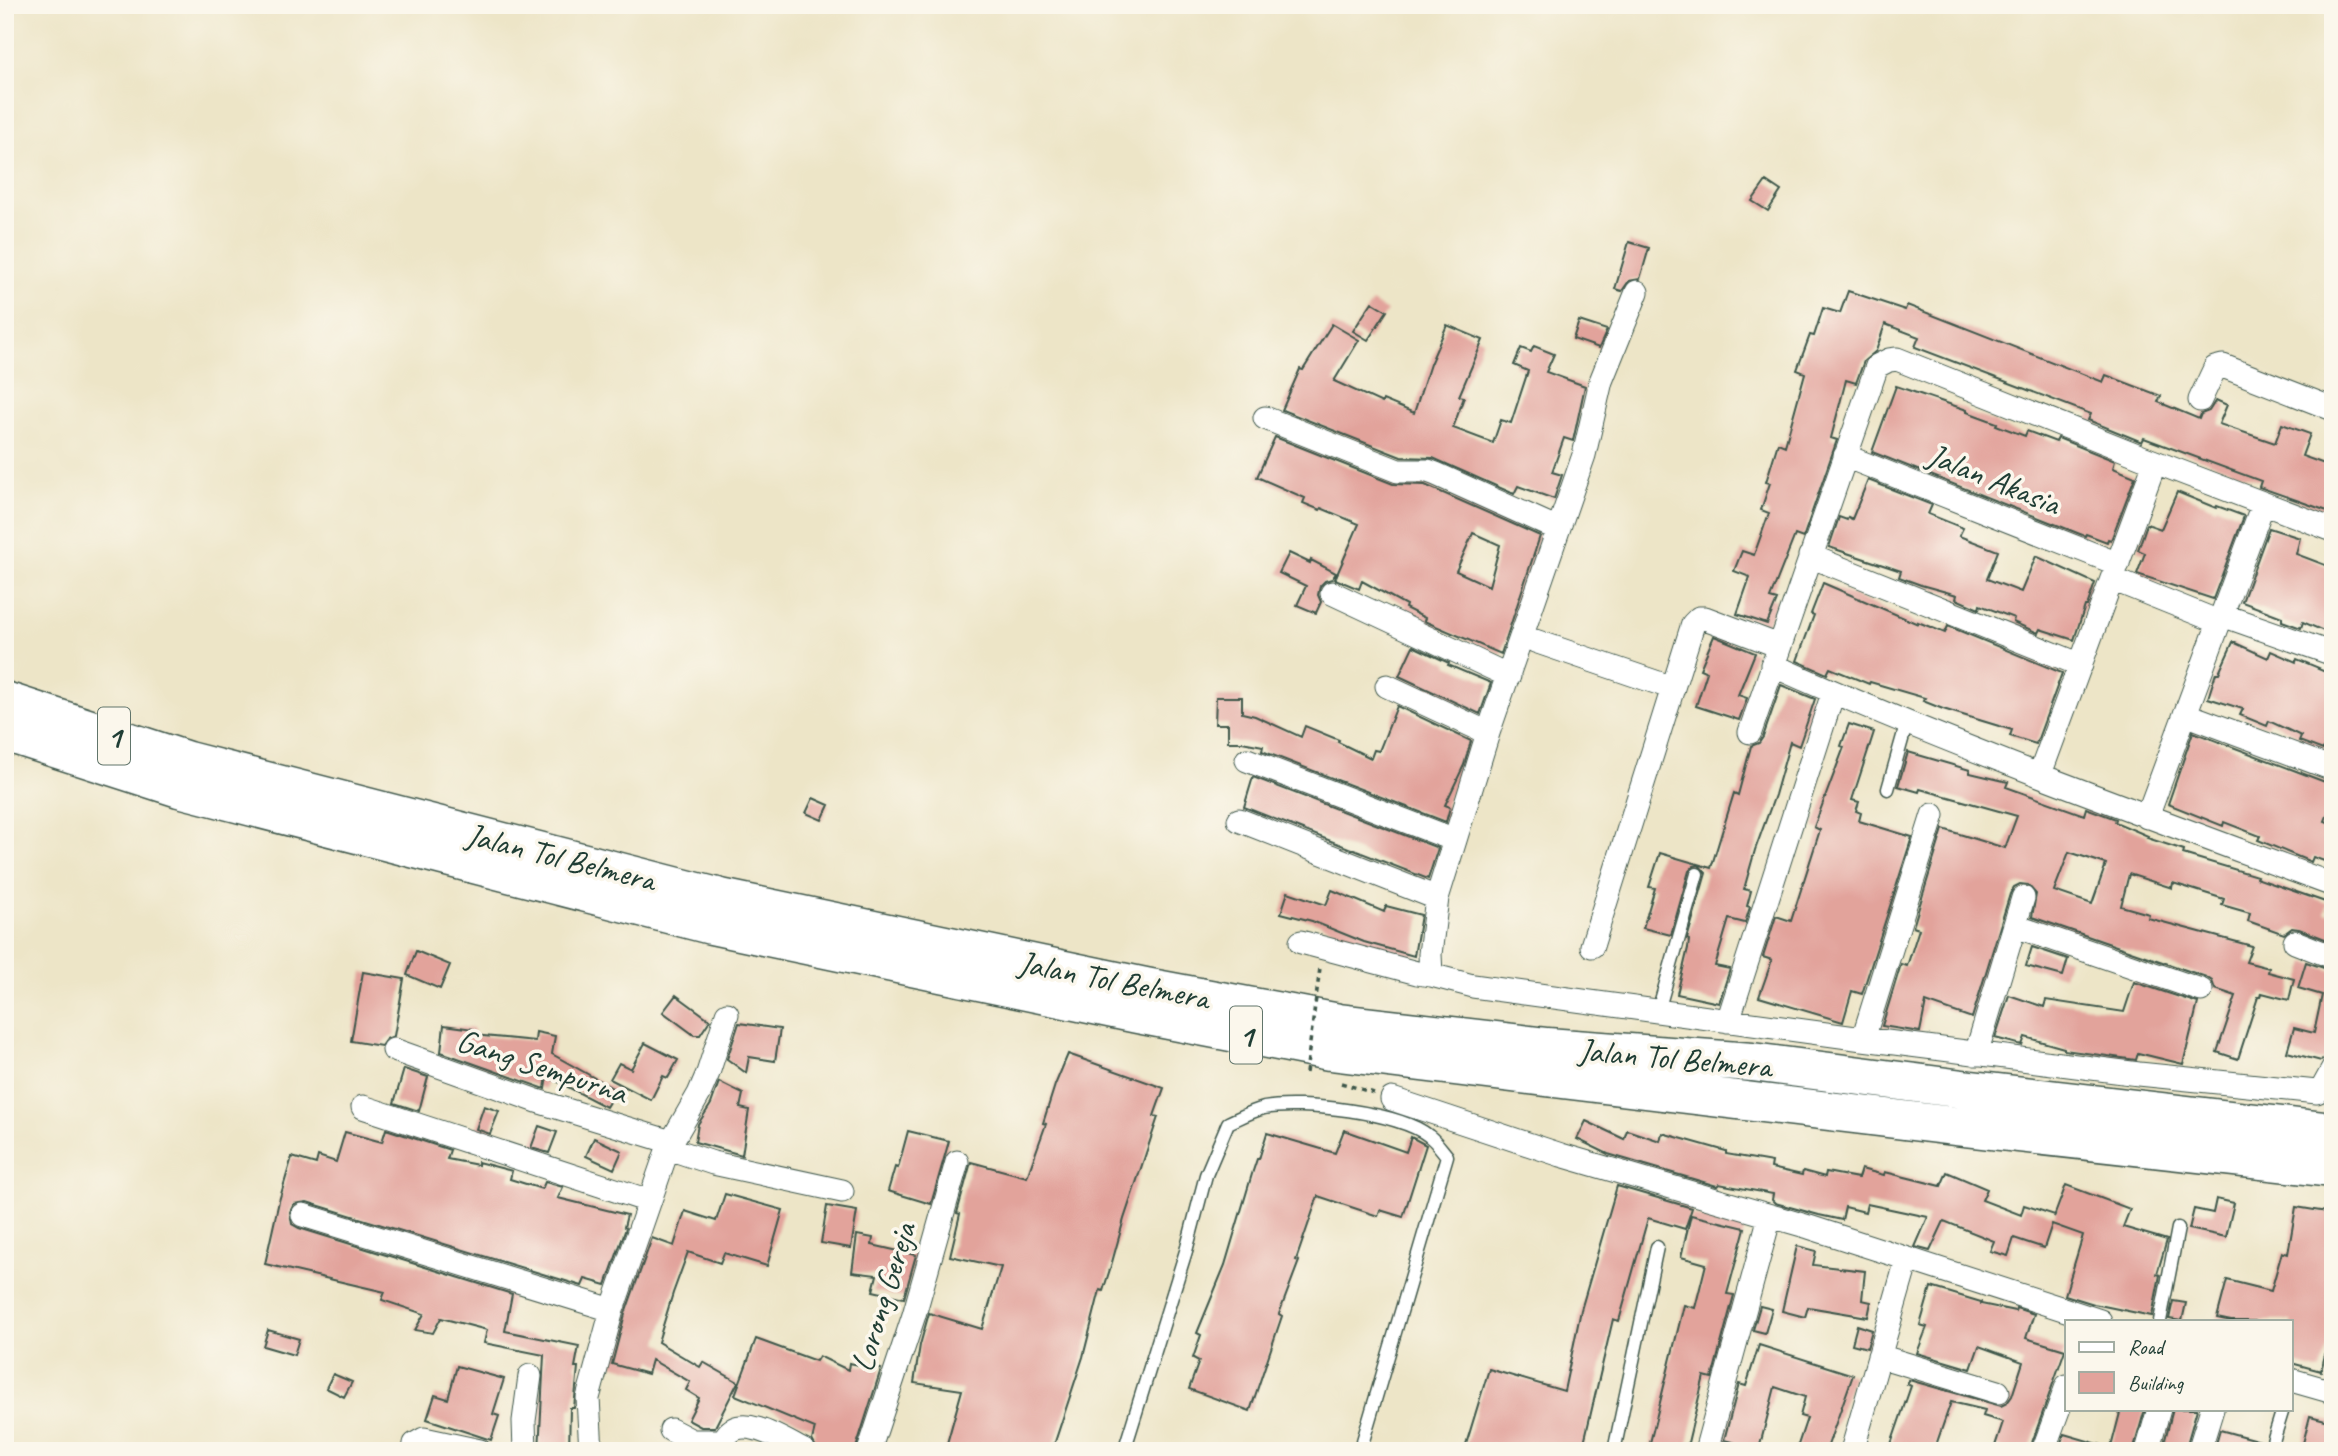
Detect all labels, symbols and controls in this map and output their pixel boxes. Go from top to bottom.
street label: Jalan Akasia [1920,433,2068,525]
road number: 1 [98,708,130,764]
street label: Jalan Tol Belmera [460,813,662,901]
street label: Jalan Tol Belmera [1013,941,1215,1020]
road number: 1 [1230,1006,1262,1064]
street label: Gang Sempurna [452,1019,635,1114]
street label: Jalan Tol Belmera [1575,1028,1775,1088]
street label: Lorong Gereja [841,1216,926,1376]
legend [2065,1320,2292,1410]
text: Road [2128,1334,2167,1360]
text: Building [2128,1370,2185,1396]

